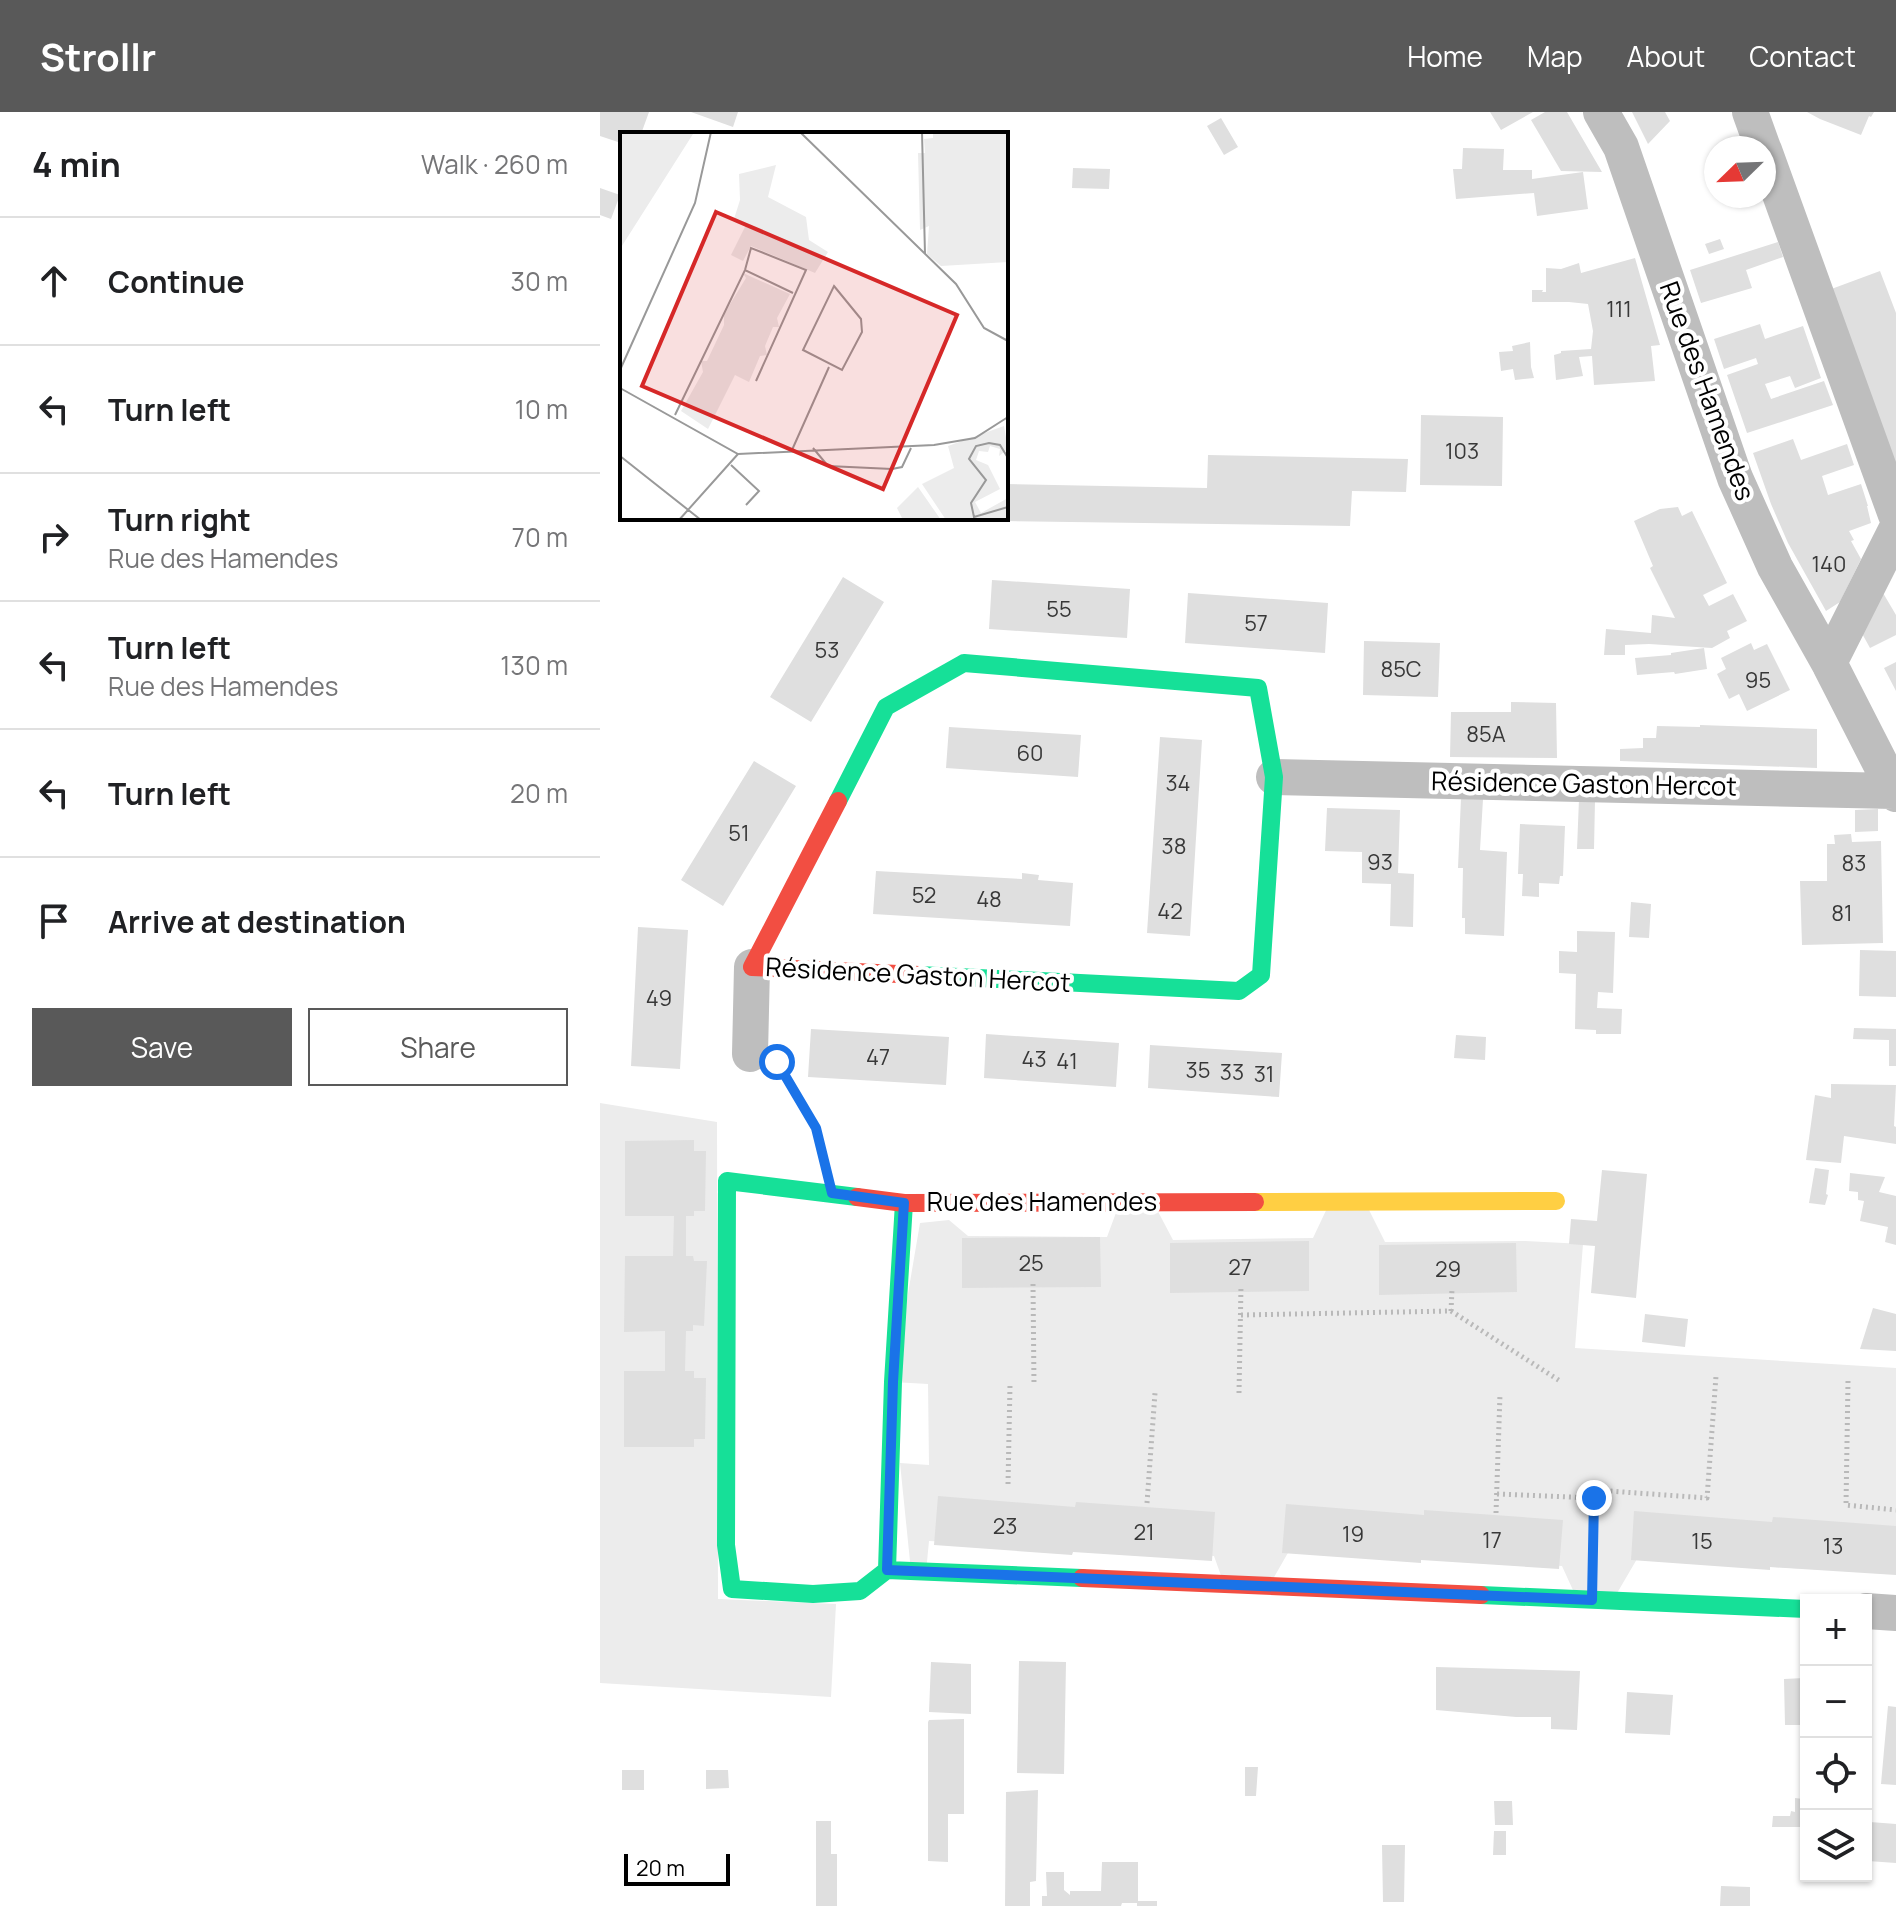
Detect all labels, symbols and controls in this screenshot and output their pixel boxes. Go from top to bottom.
text: Strollr [40,30,156,82]
text: Home [1407,37,1483,75]
text: Map [1527,37,1583,75]
text: About [1627,37,1705,75]
text: Contact [1749,37,1856,75]
inset map [620,132,1008,520]
north arrow [1704,136,1776,208]
text: 4 min [32,141,121,187]
text: Walk · 260 m [421,146,568,182]
icon: ahead [32,259,76,303]
text: Continue [108,261,244,302]
text: 30 m [511,263,568,299]
street label: Rue des Hamendes [1652,276,1764,505]
house number: 111 [1606,294,1632,324]
icon: left [32,387,76,431]
text: Turn left [108,389,231,430]
text: 10 m [515,391,568,427]
house number: 103 [1445,436,1479,466]
text: Turn right [108,499,251,540]
icon: right [32,515,76,559]
text: 70 m [512,519,568,555]
text: Rue des Hamendes [108,540,338,576]
house number: 140 [1812,549,1846,579]
house number: 55 [1046,594,1072,624]
house number: 57 [1244,608,1268,638]
text: Turn left [108,627,231,668]
house number: 53 [815,635,839,665]
icon: left [32,643,76,687]
text: 130 m [500,647,568,683]
house number: 85C [1380,654,1422,684]
house number: 95 [1745,665,1771,695]
text: Rue des Hamendes [108,668,338,704]
house number: 85A [1466,719,1506,749]
house number: 60 [1016,738,1044,768]
street label: Résidence Gaston Hercot [1431,762,1737,804]
house number: 34 [1165,768,1191,798]
icon: left [32,771,76,815]
text: Turn left [108,773,231,814]
text: 20 m [510,775,568,811]
house number: 51 [728,818,750,848]
house number: 38 [1162,831,1186,861]
house number: 93 [1367,847,1393,877]
house number: 83 [1842,848,1866,878]
house number: 52 [912,880,936,910]
house number: 48 [976,884,1002,914]
house number: 42 [1157,896,1183,926]
house number: 81 [1831,898,1853,928]
icon: arrive [32,899,76,943]
text: Arrive at destination [108,901,406,942]
street label: Résidence Gaston Hercot [765,948,1072,1000]
house number: 49 [646,983,672,1013]
button: Save [32,1008,292,1086]
button: Share [308,1008,568,1086]
house number: 47 [866,1042,890,1072]
route start [759,1044,795,1080]
house number: 43 [1021,1044,1047,1074]
house number: 41 [1056,1046,1078,1076]
house number: 35 [1186,1055,1210,1085]
house number: 33 [1220,1057,1244,1087]
house number: 31 [1254,1059,1274,1089]
street label: Rue des Hamendes [927,1183,1157,1219]
house number: 25 [1018,1248,1044,1278]
house number: 27 [1228,1252,1252,1282]
house number: 29 [1435,1254,1461,1284]
route end [1576,1480,1612,1516]
house number: 23 [993,1511,1017,1541]
house number: 21 [1133,1517,1155,1547]
house number: 19 [1342,1519,1364,1549]
house number: 17 [1482,1525,1502,1555]
house number: 15 [1691,1526,1713,1556]
house number: 13 [1823,1531,1843,1561]
map controls [1800,1594,1872,1882]
button: + [1800,1594,1872,1666]
button: − [1800,1666,1872,1738]
button: locate [1800,1738,1872,1810]
button: layers [1800,1810,1872,1882]
scale bar [624,1850,730,1886]
text: 20 m [636,1853,685,1883]

